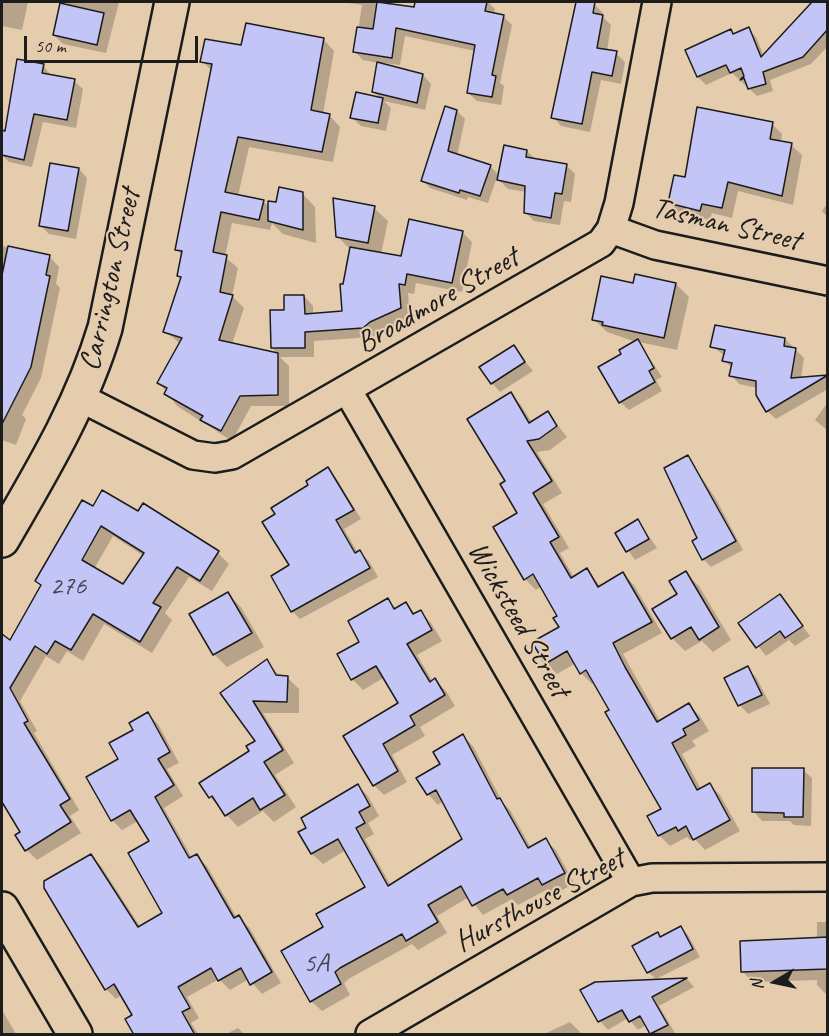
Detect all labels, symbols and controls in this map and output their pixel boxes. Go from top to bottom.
scale bar [27,24,201,62]
text: 50 m [35,35,66,57]
street label: Carrington Street [73,186,149,374]
street label: Tasman Street [648,190,804,260]
street label: Broadmore Street [350,240,526,362]
street label: Wicksteed Street [459,536,577,704]
house number: 276 [50,571,86,603]
street label: Hursthouse Street [449,841,631,961]
house number: 5A [303,948,329,980]
north arrow [745,952,805,1012]
text: N [747,978,768,991]

